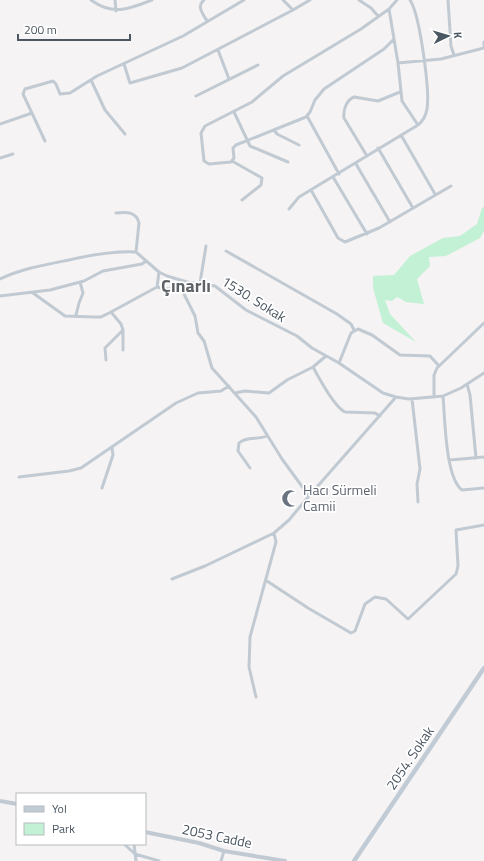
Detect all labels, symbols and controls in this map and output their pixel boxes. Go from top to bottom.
scale bar [18,16,130,42]
north arrow [428,16,468,56]
text: 200 m [24,20,57,39]
text: K [450,31,466,40]
street label: 1530. Sokak [218,270,291,327]
district label: Çınarlı [161,272,211,299]
place label: Hacı Sürmeli Camii [303,479,377,516]
mosque icon: Hacı Sürmeli Camii [280,488,300,508]
street label: 2054. Sokak [381,721,439,794]
legend [16,793,146,845]
text: Yol [52,799,67,818]
street label: 2053 Cadde [180,818,254,853]
text: Park [52,819,75,838]

